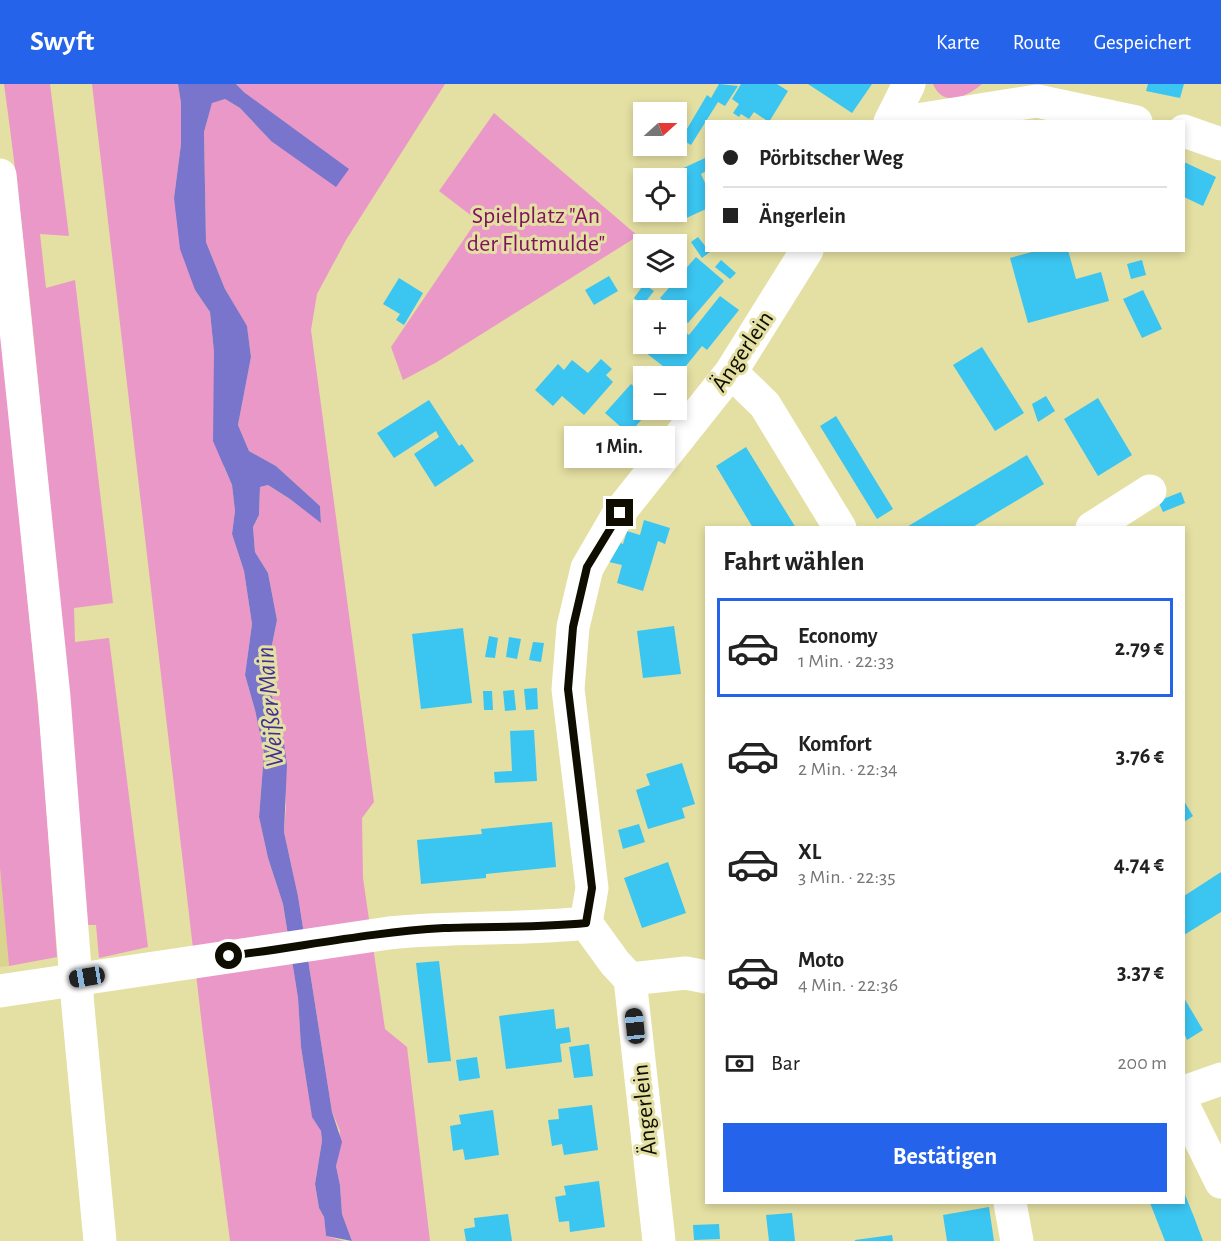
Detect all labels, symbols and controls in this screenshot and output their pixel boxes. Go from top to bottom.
text: Swyft [30,28,94,56]
text: Karte [936,32,980,53]
text: Route [1013,32,1061,53]
text: Gespeichert [1094,32,1191,53]
north arrow [633,102,687,156]
map controls [633,102,687,420]
text: Pörbitscher Weg [759,147,903,169]
button: locate [633,168,687,222]
park label: Spielplatz "An der Flutmulde" [467,204,605,256]
text: Ängerlein [759,205,846,227]
button: layers [633,234,687,288]
button: + [633,300,687,354]
street label: Ängerlein [706,306,778,396]
button: − [633,366,687,420]
callout: 1 Min. [564,426,676,468]
text: 1 Min. [596,437,643,457]
route end [606,499,633,526]
text: Fahrt wählen [723,548,865,575]
icon: car [726,621,780,675]
text: Economy [798,625,878,647]
text: 2.79 € [1115,637,1164,659]
water label: Weißer Main [252,646,288,768]
text: 1 Min. · 22:33 [798,651,894,671]
icon: car [726,729,780,783]
text: Komfort [798,733,872,755]
text: 3.76 € [1116,745,1164,767]
text: 2 Min. · 22:34 [798,759,898,779]
icon: car [726,837,780,891]
text: XL [798,841,821,863]
text: 4.74 € [1114,853,1164,875]
text: 3 Min. · 22:35 [798,867,896,887]
route start [215,942,242,969]
icon: car [726,945,780,999]
text: Moto [798,949,844,971]
text: 3.37 € [1117,961,1164,983]
car [68,965,106,989]
text: 4 Min. · 22:36 [798,975,898,995]
car [624,1007,646,1045]
icon: cash [723,1047,756,1080]
text: Bar [771,1052,800,1074]
text: 200 m [1117,1053,1167,1073]
street label: Ängerlein [627,1063,662,1157]
button: Bestätigen [723,1123,1167,1192]

